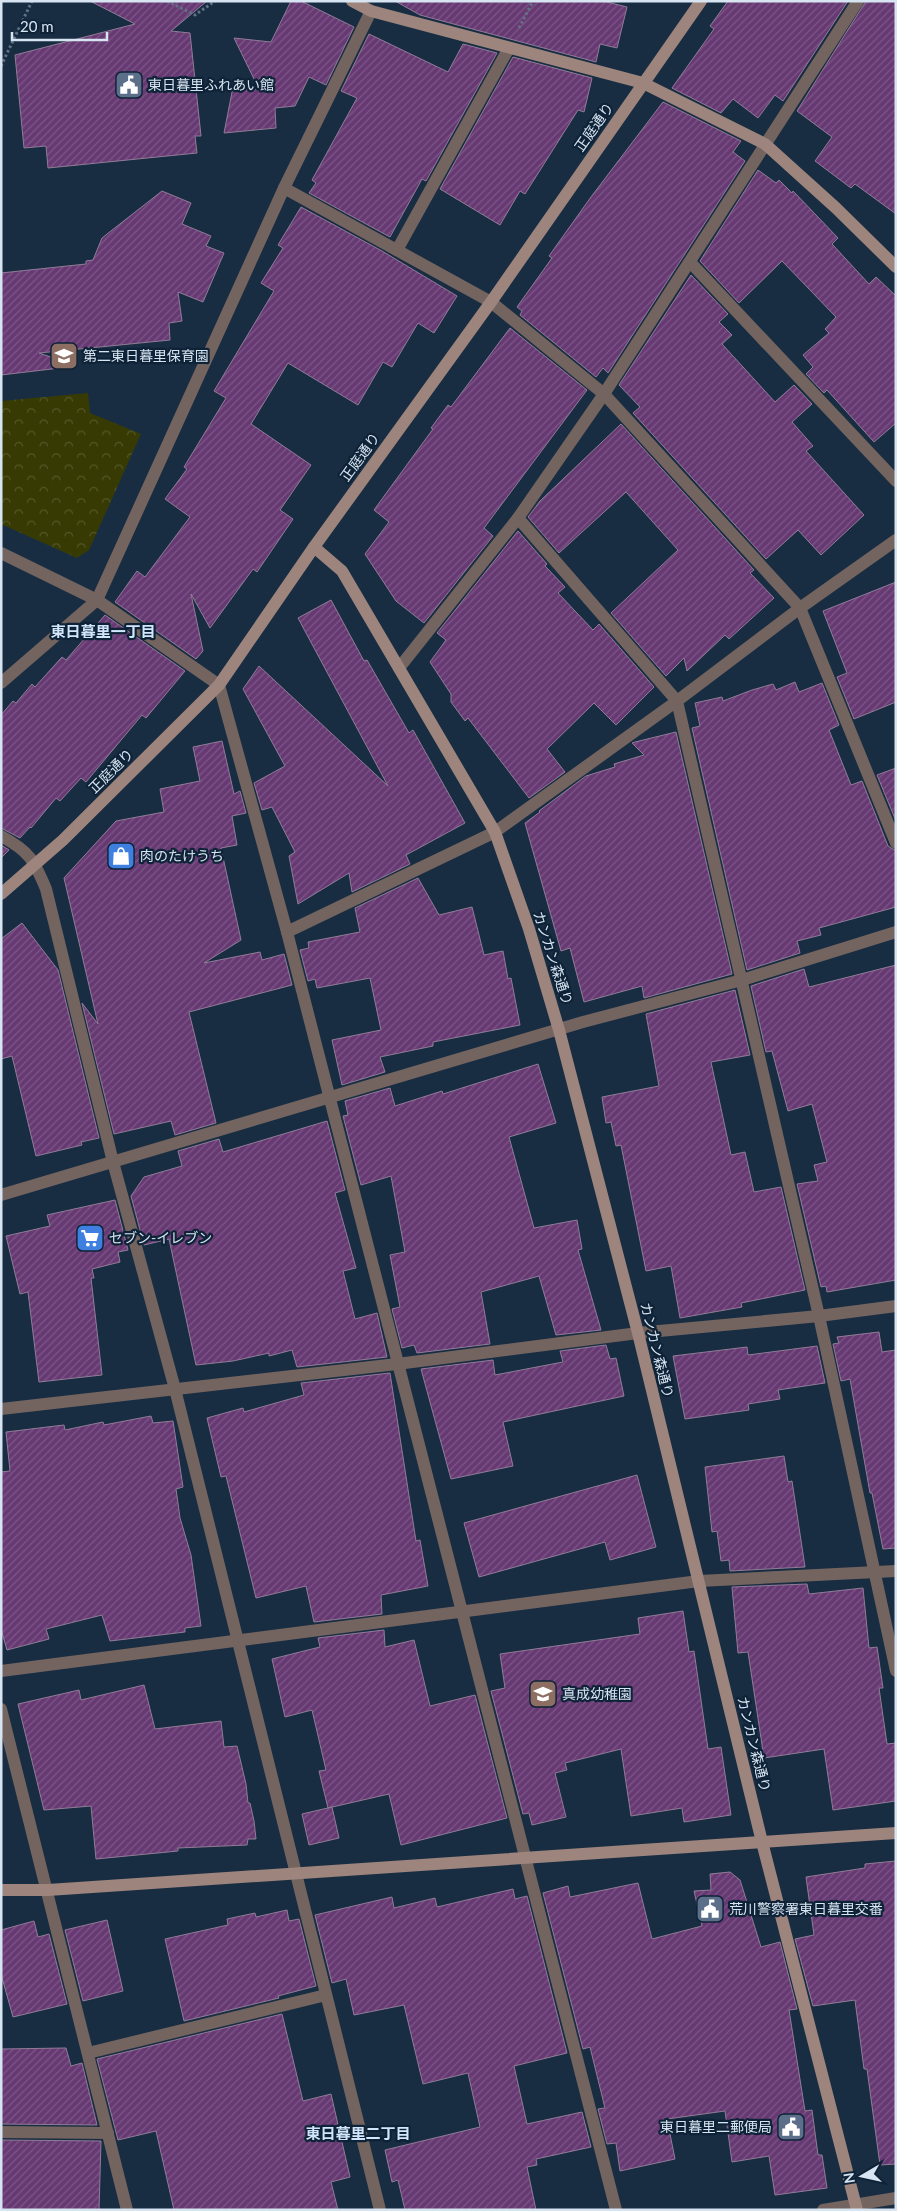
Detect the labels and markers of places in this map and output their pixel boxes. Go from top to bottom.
public building icon: 東日暮里ふれあい館 [114,70,144,100]
place label: 東日暮里ふれあい館 [148,76,274,93]
school or university icon: 第二東日暮里保育園 [49,341,79,371]
place label: 第二東日暮里保育園 [83,347,209,364]
shop icon: 肉のたけうち [106,841,136,871]
place label: 肉のたけうち [140,847,224,864]
supermarket icon: セブン-イレブン [75,1223,105,1253]
place label: セブン-イレブン [109,1229,212,1246]
school or university icon: 真成幼稚園 [528,1679,558,1709]
place label: 真成幼稚園 [562,1685,632,1702]
public building icon: 荒川警察署東日暮里交番 [695,1894,725,1924]
place label: 荒川警察署東日暮里交番 [729,1900,883,1917]
public building icon: 東日暮里二郵便局 [776,2112,806,2142]
place label: 東日暮里二郵便局 [660,2118,772,2135]

